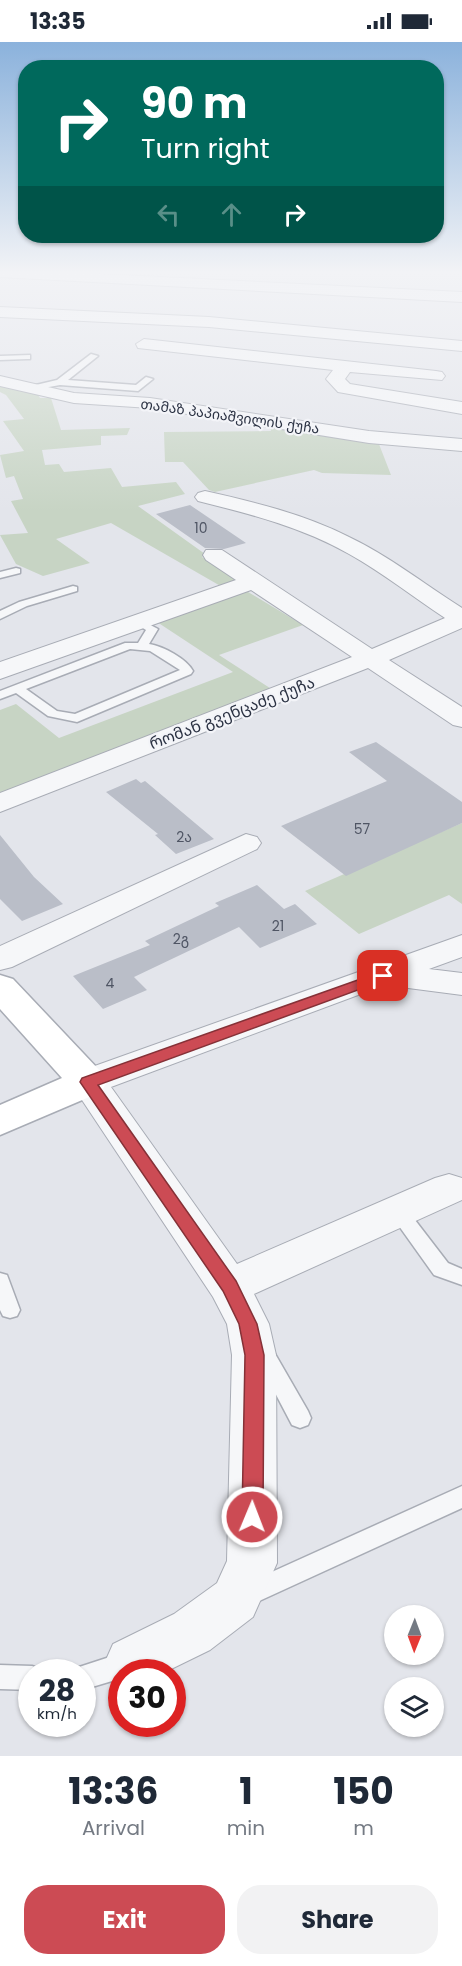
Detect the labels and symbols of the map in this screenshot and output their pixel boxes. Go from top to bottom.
street label: თამაზ პაპიაშვილის ქუჩა [139,394,321,438]
house number: 10 [194,518,208,538]
street label: რომან გვენცაძე ქუჩა [146,671,318,755]
house number: 57 [354,819,371,839]
house number: 2ა [176,827,192,847]
house number: 21 [272,916,284,936]
house number: 2გ [173,929,189,949]
pin [357,950,408,1001]
house number: 4 [106,973,115,993]
position arrow [220,1485,284,1549]
north arrow [384,1605,444,1665]
speed limit sign: 30 [108,1659,186,1737]

